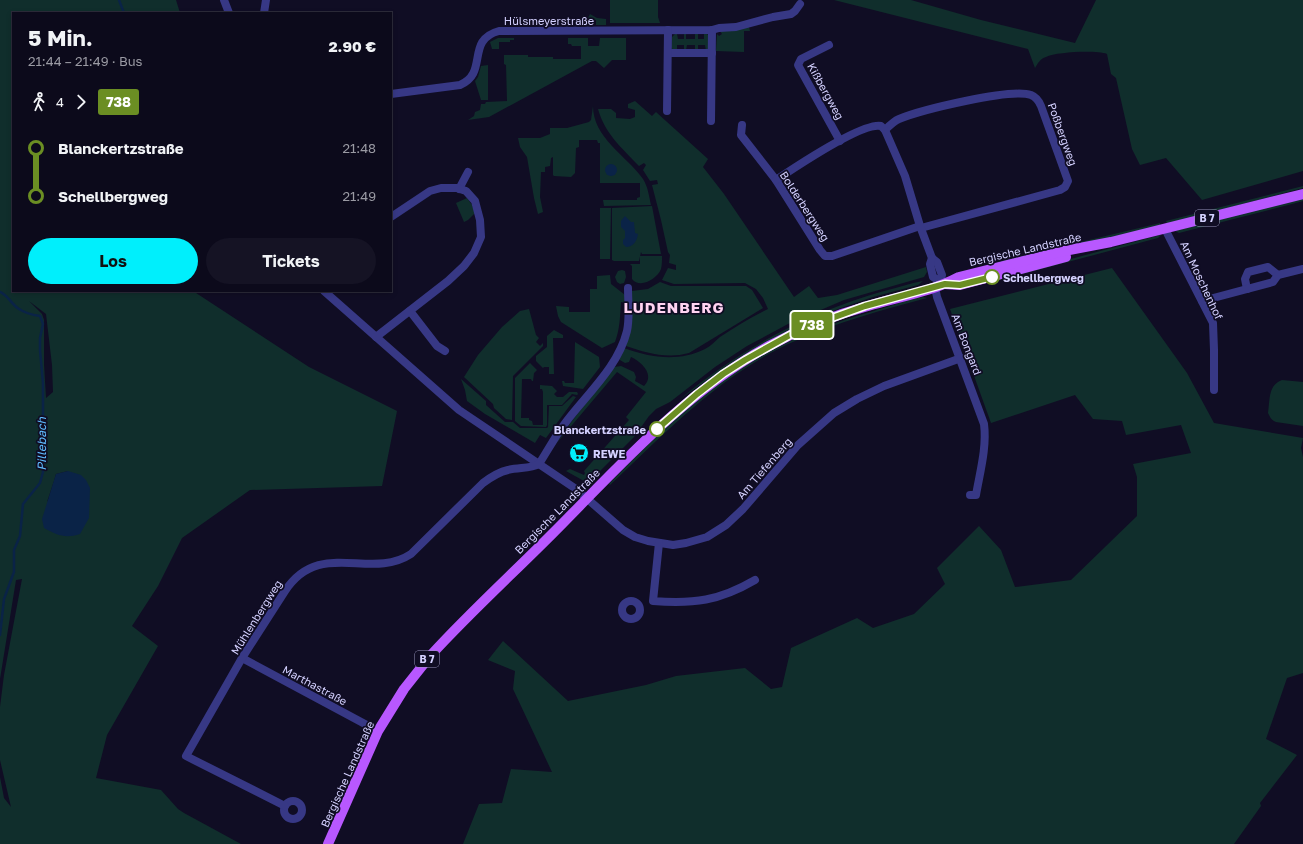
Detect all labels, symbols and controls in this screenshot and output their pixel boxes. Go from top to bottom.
street label: Hülsmeyerstraße [504,14,594,27]
text: 5 Min. [28,24,93,51]
text: 2.90 € [328,37,376,55]
text: 21:44 – 21:49 · Bus [28,53,142,69]
street label: Kißbergweg [805,60,847,122]
icon: walk [28,91,50,113]
icon: forward [70,91,92,113]
text: 738 [106,93,131,110]
text: 4 [56,94,64,110]
street label: Poßbergweg [1046,101,1080,167]
text: Blanckertzstraße [58,139,184,157]
text: 21:48 [342,140,376,156]
street label: Bolderbergweg [778,169,832,243]
text: Schellbergweg [58,187,168,205]
text: 21:49 [342,188,376,204]
road number: B 7 [1195,210,1219,226]
street label: Bergische Landstraße [968,230,1082,268]
button: Los [28,238,198,284]
button: Tickets [206,238,376,284]
street label: Am Moschenhof [1178,239,1226,321]
marker: Schellbergweg [984,269,1000,285]
place label: Schellbergweg [1003,271,1084,284]
district label: LUDENBERG [623,298,725,316]
line badge: 738 [789,312,835,338]
street label: Am Bongard [949,312,985,376]
text: 738 [799,316,825,333]
water label: Pillebach [34,417,49,471]
marker: Blanckertzstraße [649,421,665,437]
place label: Blanckertzstraße [554,423,647,436]
street label: Am Tiefenberg [734,435,794,501]
supermarket icon: REWE [568,442,590,464]
place label: REWE [593,447,626,460]
street label: Bergische Landstraße [512,466,602,556]
street label: Mühlenbergweg [228,577,284,657]
road number: B 7 [415,651,439,667]
street label: Marthastraße [281,663,349,707]
street label: Bergische Landstraße [318,719,376,829]

